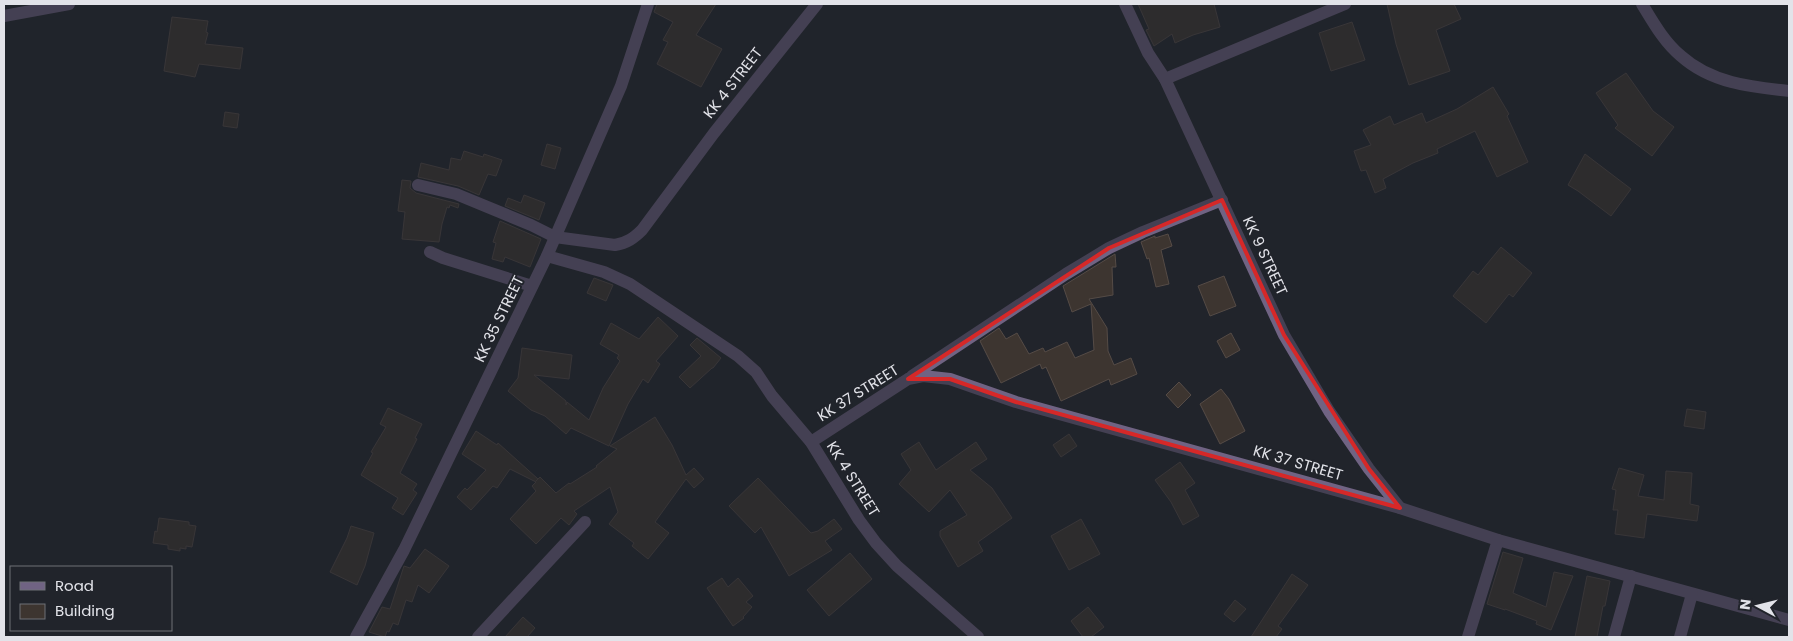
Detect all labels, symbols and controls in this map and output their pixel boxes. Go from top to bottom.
street label: KK 4 STREET [698,43,767,123]
street label: KK 9 STREET [1238,213,1293,299]
street label: KK 35 STREET [469,272,529,366]
street label: KK 37 STREET [813,359,903,426]
street label: KK 4 STREET [822,437,885,520]
street label: KK 37 STREET [1251,440,1346,485]
legend [10,566,172,631]
text: Road [55,575,94,596]
north arrow [1733,581,1783,631]
text: N [1735,598,1756,611]
text: Building [55,600,115,621]

